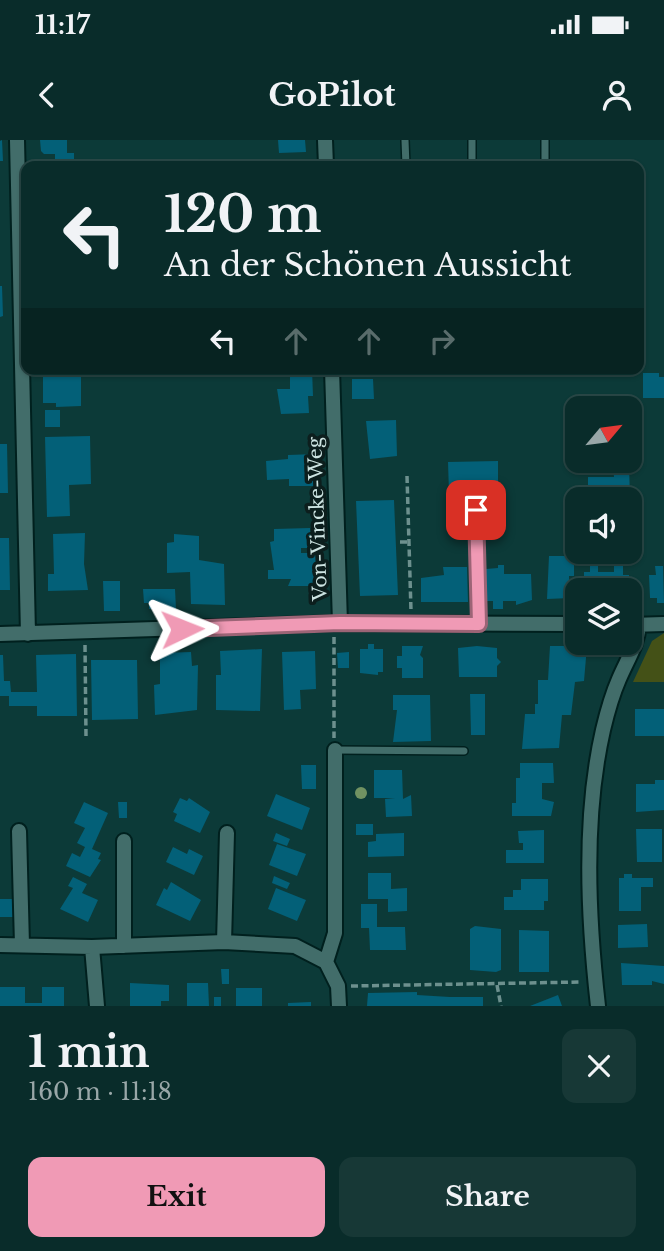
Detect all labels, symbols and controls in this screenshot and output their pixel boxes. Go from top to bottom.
text: 11:17 [35,9,90,41]
text: GoPilot [268,75,396,115]
icon: back [28,76,66,114]
icon: person [598,76,636,114]
text: 120 m [164,184,322,245]
icon: left [49,189,140,280]
text: An der Schönen Aussicht [164,245,572,285]
icon: left [204,322,242,360]
icon: ahead [277,322,315,360]
icon: ahead [350,322,388,360]
icon: right [423,322,461,360]
north arrow [565,396,642,472]
map controls [565,396,642,655]
street label: Von-Vincke-Weg [303,436,332,602]
pin [446,480,506,540]
button: sound [565,487,642,564]
icon: arrive [457,491,495,529]
button: layers [565,578,642,655]
position arrow [145,592,219,666]
text: 1 min [28,1026,150,1078]
button: close [562,1029,636,1103]
text: 160 m · 11:18 [28,1078,172,1106]
button: Exit [28,1157,325,1237]
button: Share [339,1157,636,1237]

